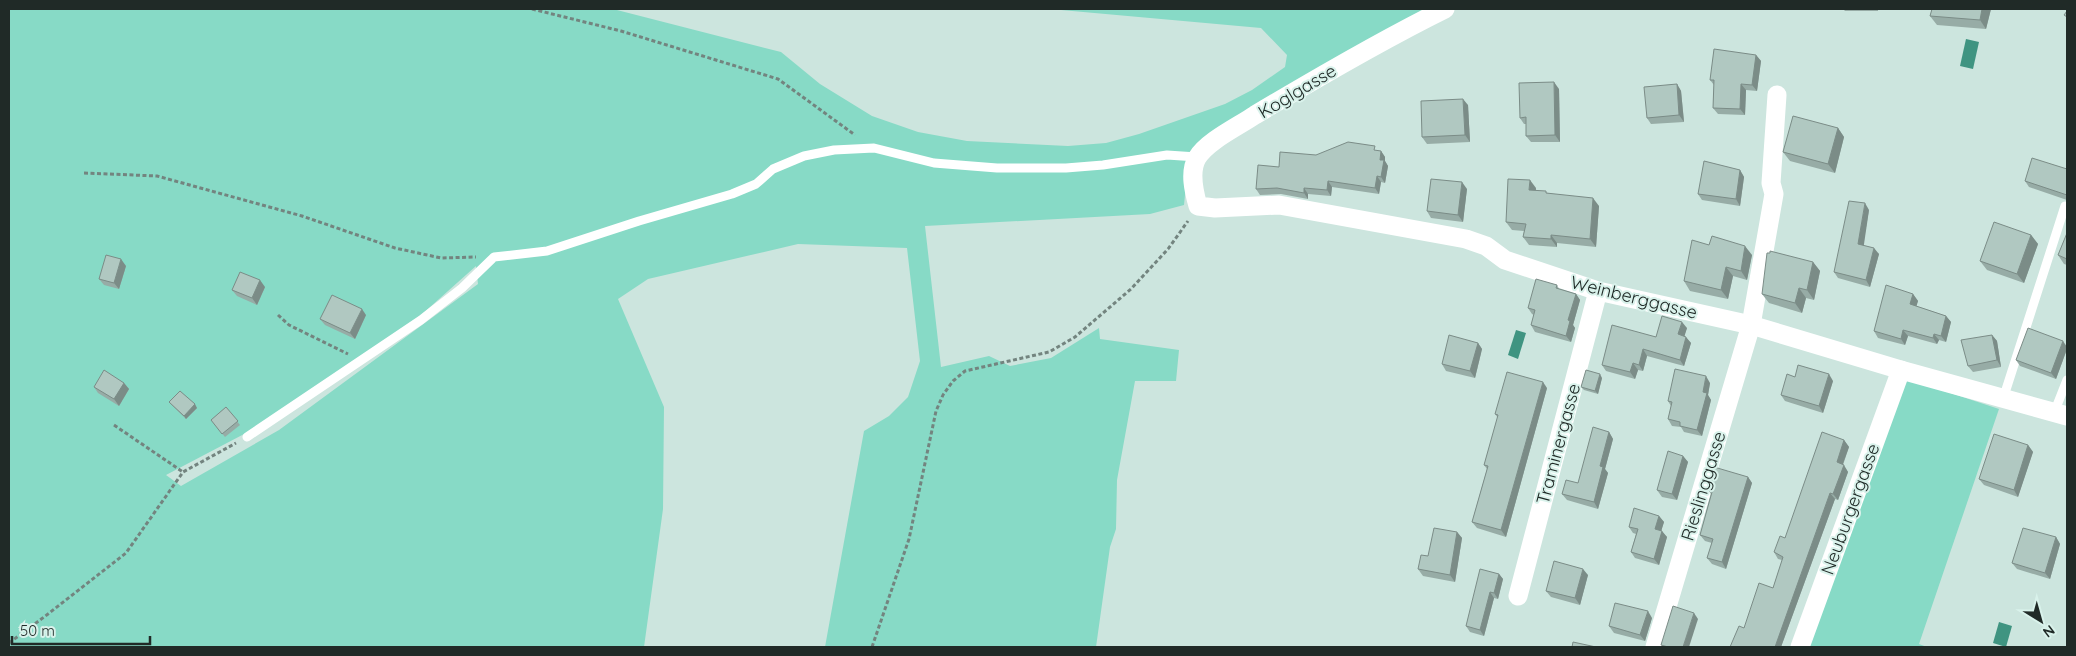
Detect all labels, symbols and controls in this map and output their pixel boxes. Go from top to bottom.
street label: Koglgasse [1254,59,1340,123]
street label: Weinberggasse [1568,270,1700,324]
street label: Traminergasse [1531,381,1585,507]
street label: Rieslinggasse [1675,428,1731,544]
street label: Neuburgergasse [1816,440,1884,578]
north arrow [2016,596,2066,646]
scale bar [12,614,150,646]
text: 50 m [20,621,55,640]
text: N [2039,621,2058,642]

